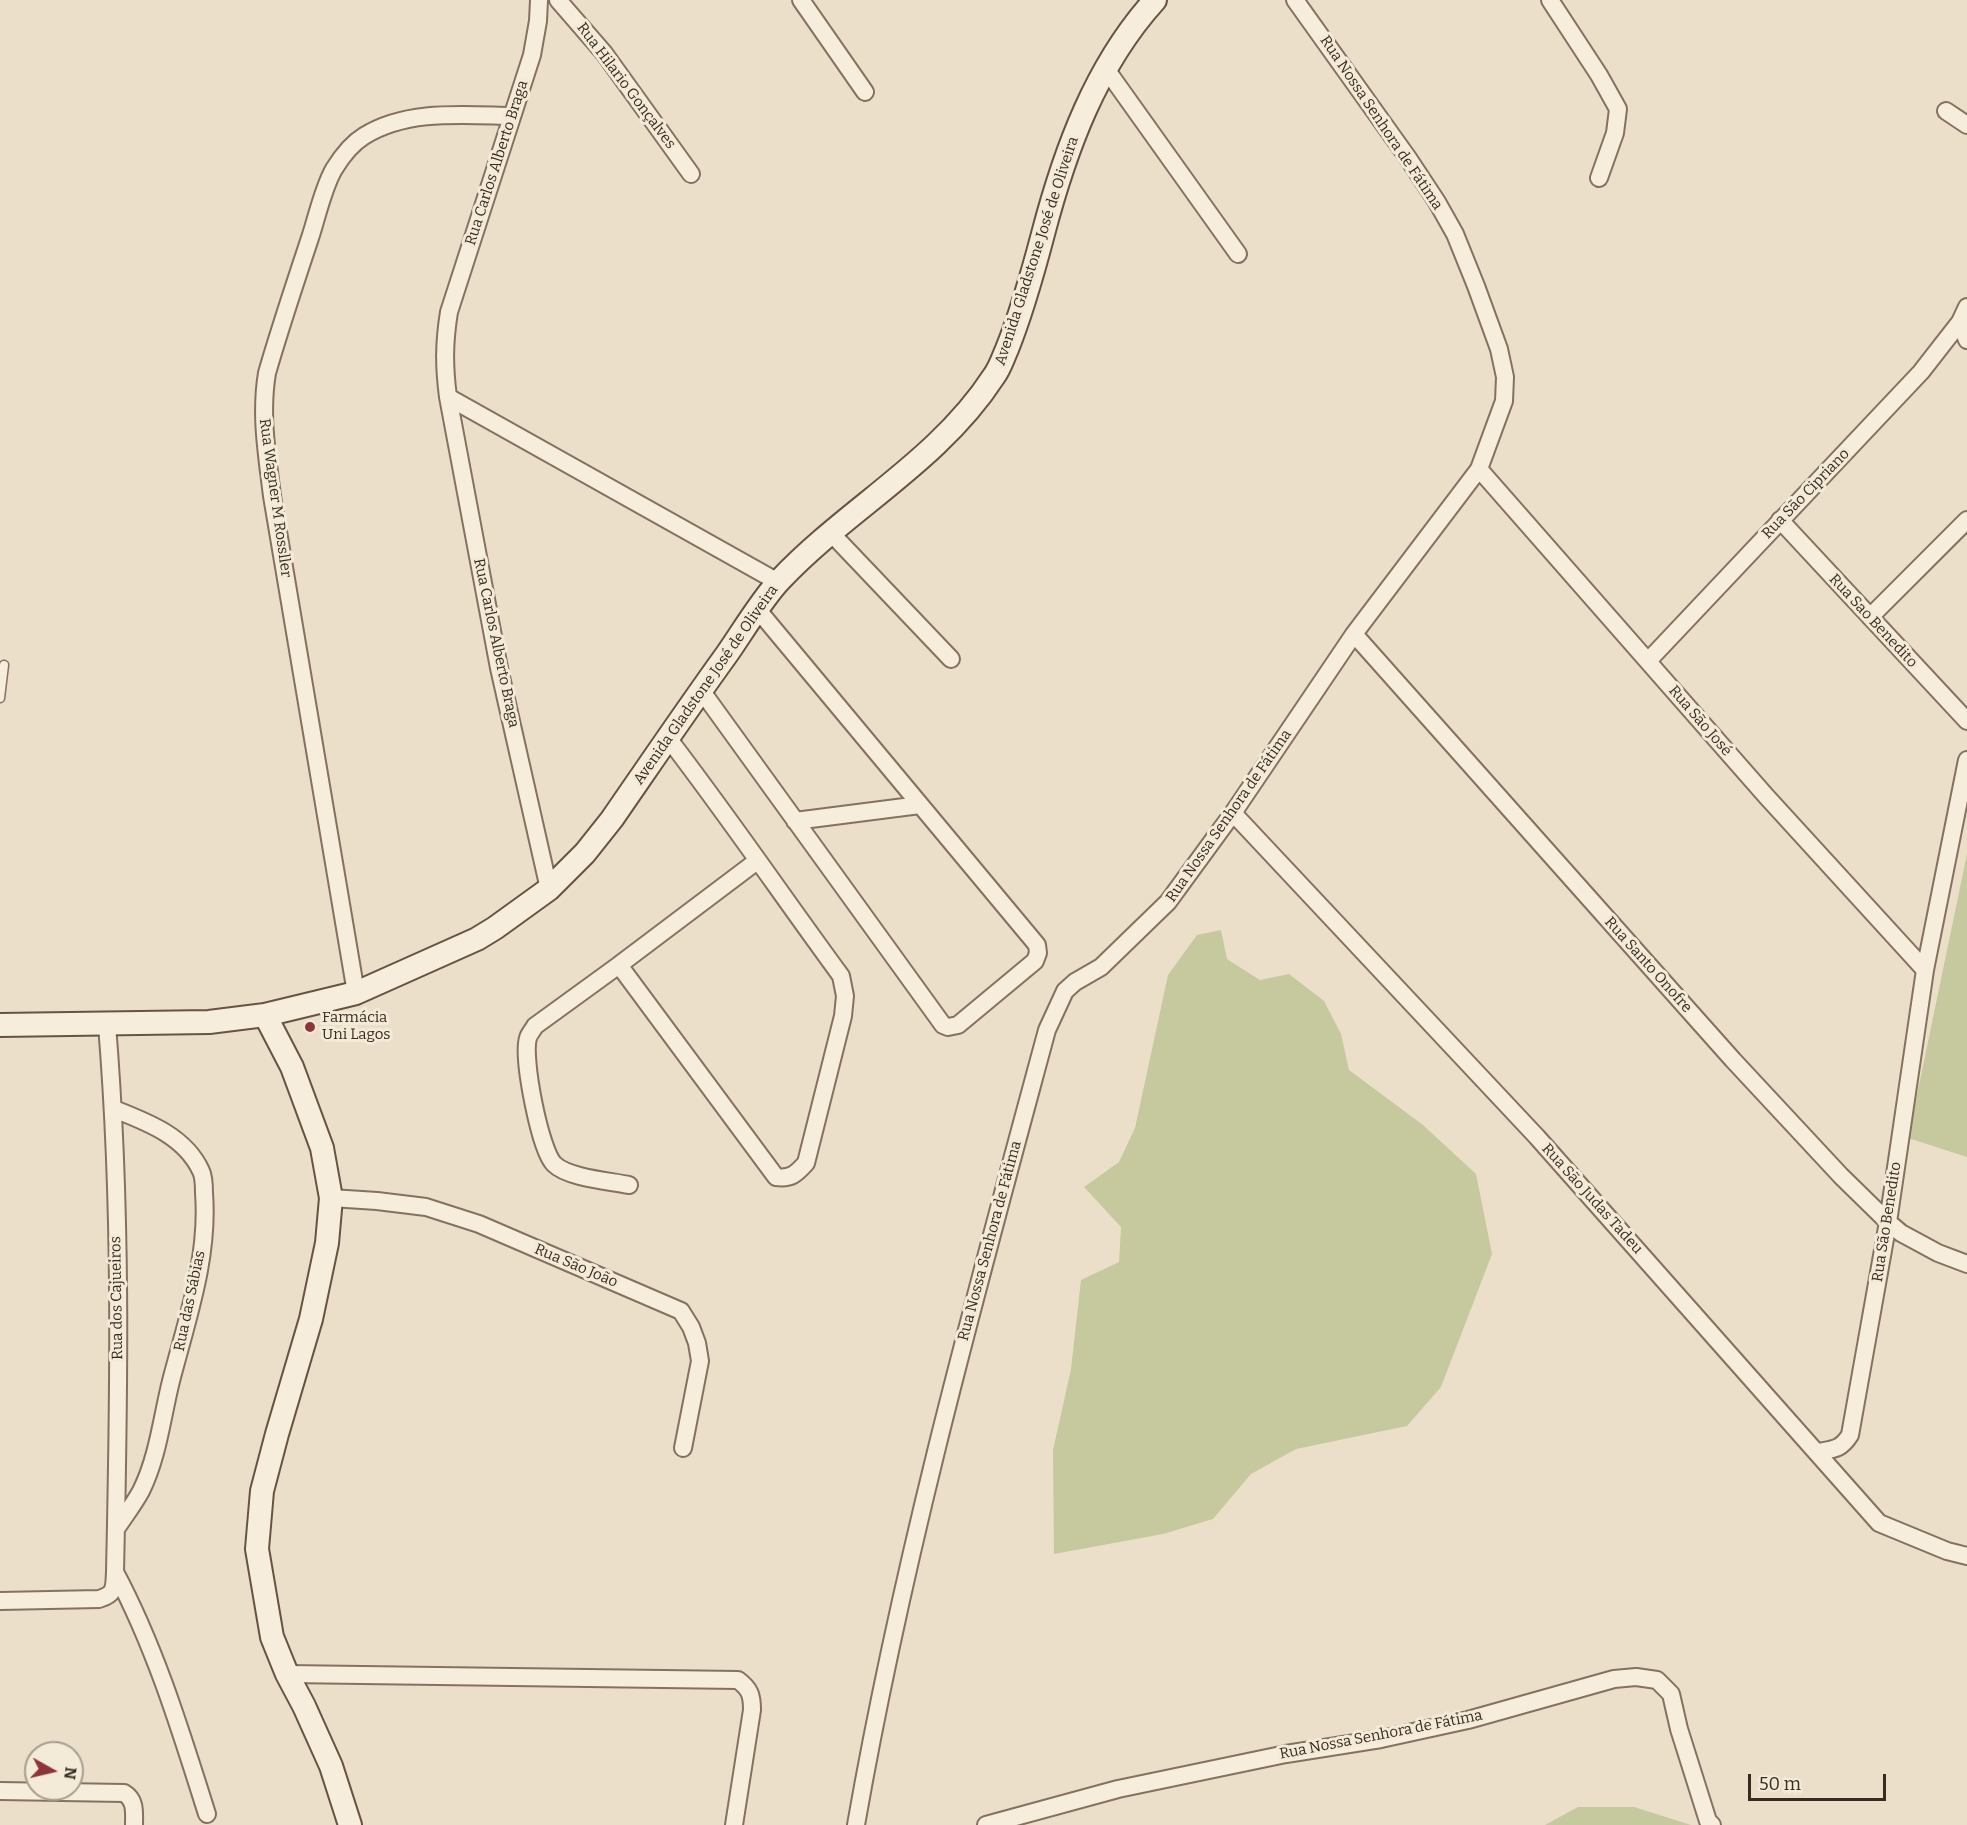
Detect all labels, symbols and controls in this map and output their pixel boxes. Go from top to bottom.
street label: Rua Hilario Gonçalves [573,19,679,153]
street label: Rua Nossa Senhora de Fátima [1316,32,1446,214]
street label: Rua Carlos Alberto Braga [462,78,532,248]
street label: Avenida Gladstone José de Oliveira [991,134,1083,368]
street label: Rua Wagner M Rossller [255,417,295,579]
street label: Rua São Cipriano [1758,445,1854,543]
street label: Rua Carlos Alberto Braga [469,557,523,729]
street label: Rua Sao Benedito [1825,571,1921,671]
street label: Avenida Gladstone José de Oliveira [630,582,782,788]
street label: Rua São José [1665,682,1735,760]
street label: Rua Nossa Senhora de Fátima [1162,726,1296,906]
street label: Rua Santo Onofre [1600,914,1696,1016]
place label: Farmácia Uni Lagos [322,1009,390,1044]
marker: Farmácia Uni Lagos [303,1020,317,1034]
street label: Rua Nossa Senhora de Fátima [955,1139,1025,1343]
street label: Rua São Judas Tadeu [1538,1140,1646,1258]
street label: Rua São Benedito [1869,1161,1905,1283]
street label: Rua dos Cajueiros [107,1236,127,1360]
street label: Rua São João [532,1240,620,1292]
street label: Rua das Sábias [171,1249,209,1353]
street label: Rua Nossa Senhora de Fátima [1278,1706,1484,1764]
north arrow [24,1741,84,1801]
scale bar [1751,1762,1889,1800]
text: N [60,1766,81,1781]
text: 50 m [1759,1773,1801,1795]

